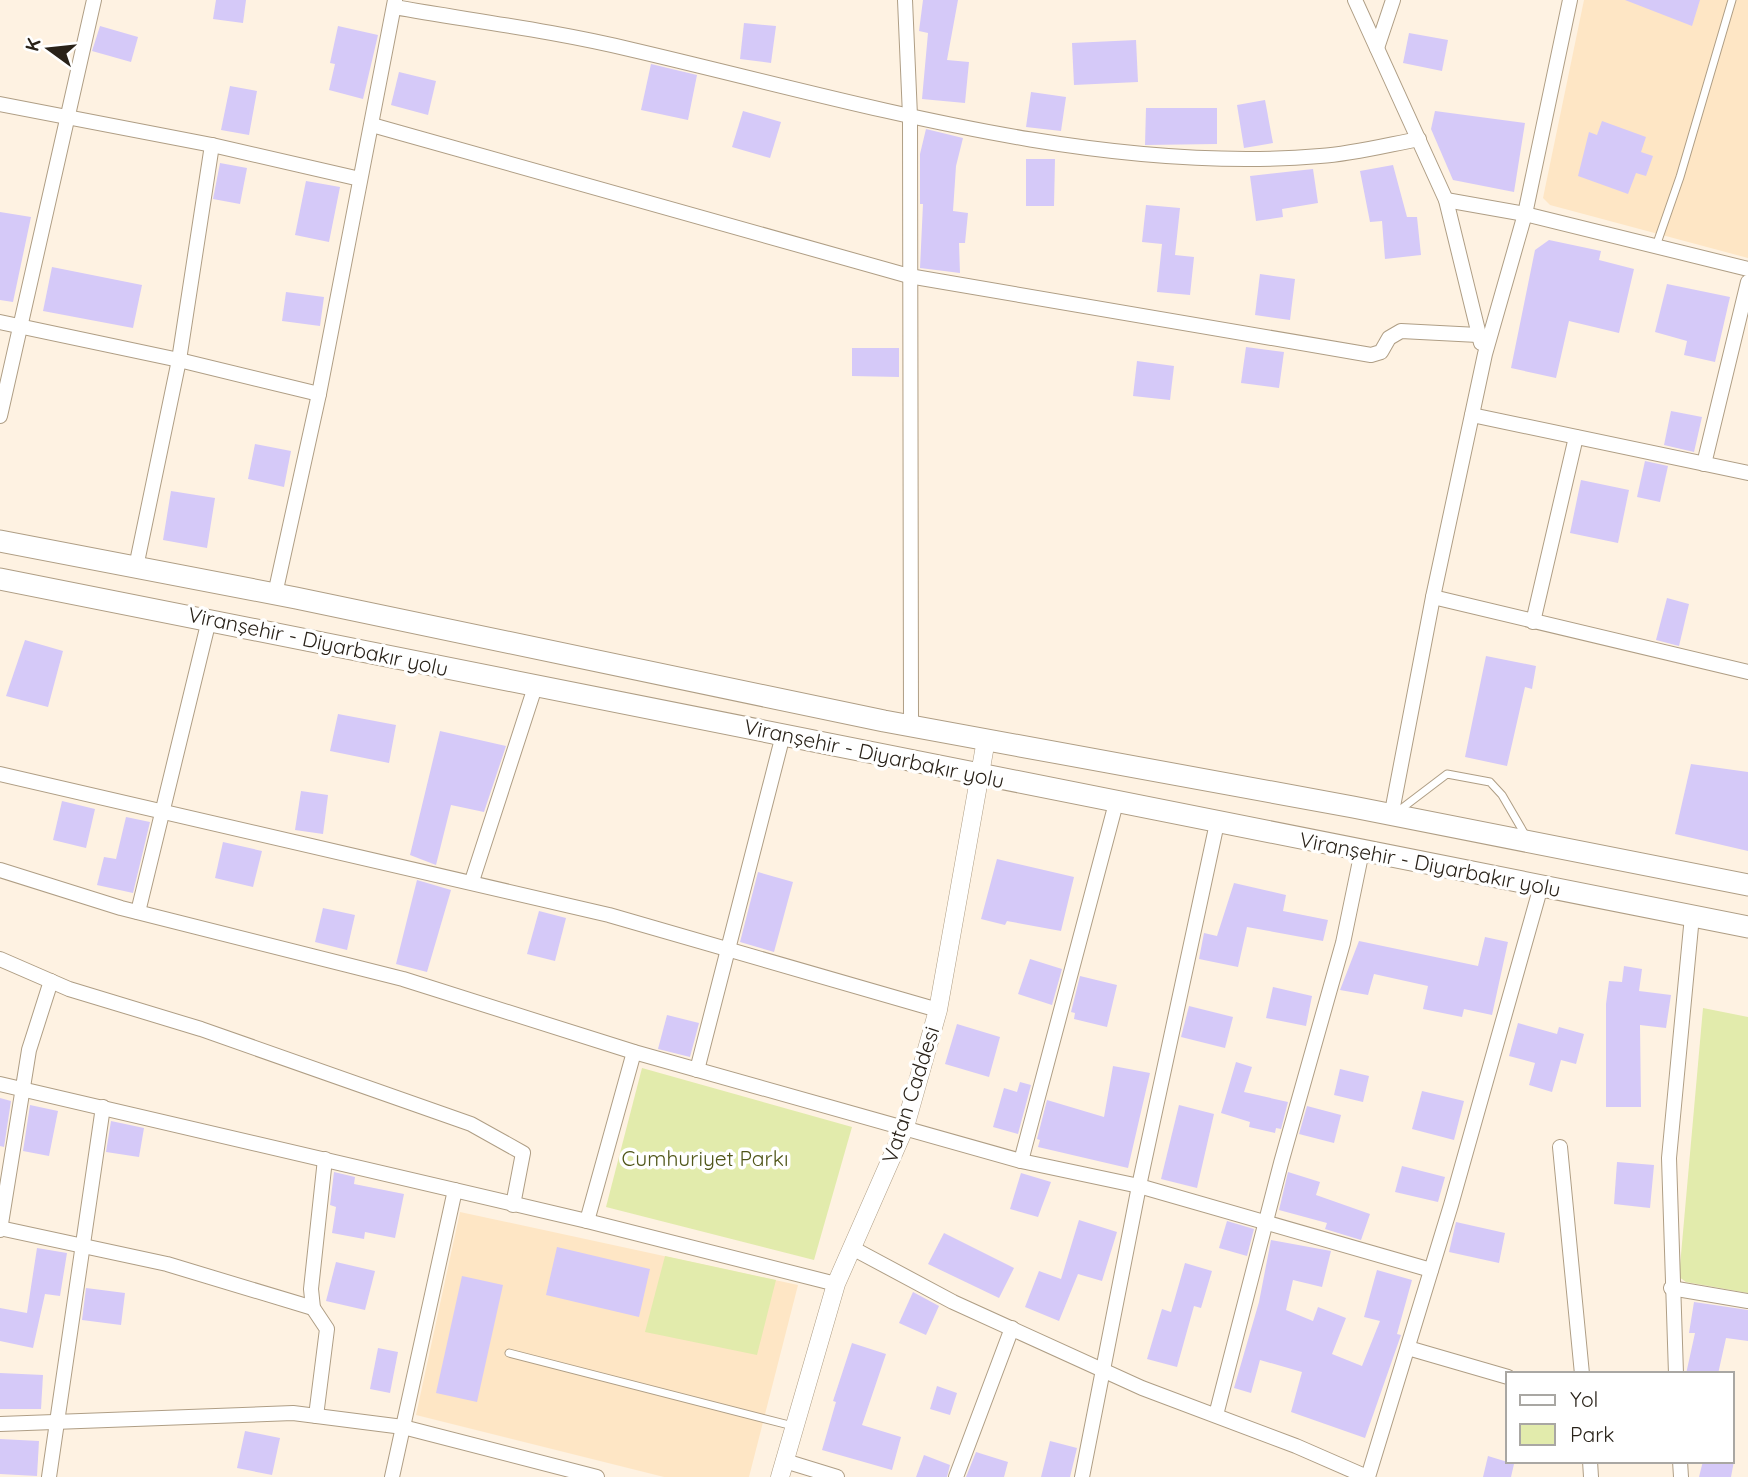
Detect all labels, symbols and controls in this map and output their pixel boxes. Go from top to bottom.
north arrow [14,14,84,84]
text: K [19,35,46,54]
street label: Viranşehir - Diyarbakır yolu [186,601,451,681]
street label: Viranşehir - Diyarbakır yolu [742,713,1007,793]
street label: Viranşehir - Diyarbakır yolu [1297,826,1563,902]
street label: Vatan Caddesi [876,1023,944,1166]
park label: Cumhuriyet Parkı [622,1145,788,1171]
legend [1506,1372,1734,1463]
text: Yol [1570,1386,1598,1412]
text: Park [1570,1421,1614,1447]

